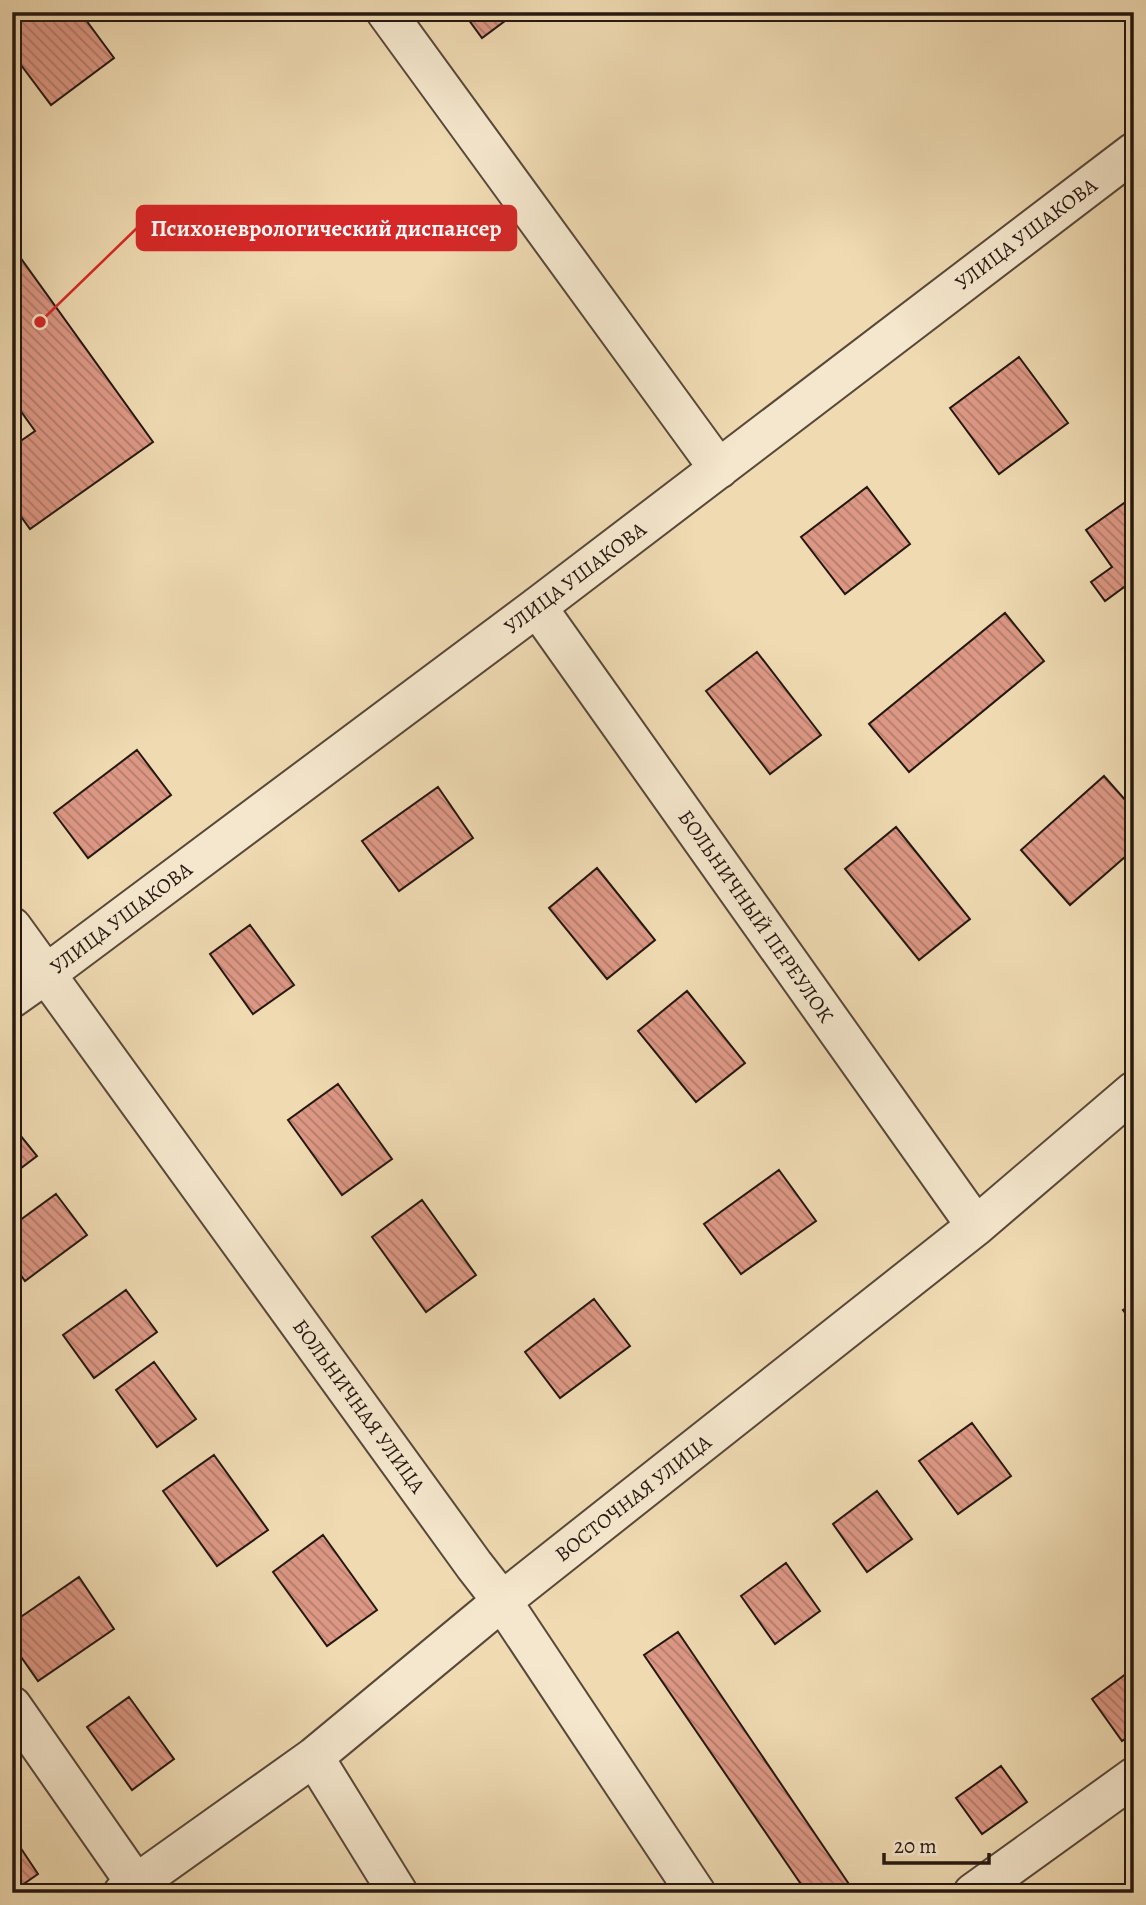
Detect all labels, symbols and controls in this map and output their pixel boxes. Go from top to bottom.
street label: УЛИЦА УШАКОВА [949,171,1103,297]
callout: Психоневрологический диспансер [137,206,516,250]
text: Психоневрологический диспансер [150,213,502,244]
street label: УЛИЦА УШАКОВА [498,515,652,641]
street label: БОЛЬНИЧНЫЙ ПЕРЕУЛОК [672,804,841,1028]
street label: УЛИЦА УШАКОВА [44,855,198,981]
street label: БОЛЬНИЧНАЯ УЛИЦА [286,1313,432,1499]
street label: ВОСТОЧНАЯ УЛИЦА [549,1428,718,1568]
scale bar [884,1821,988,1865]
text: 20 m [894,1832,937,1860]

